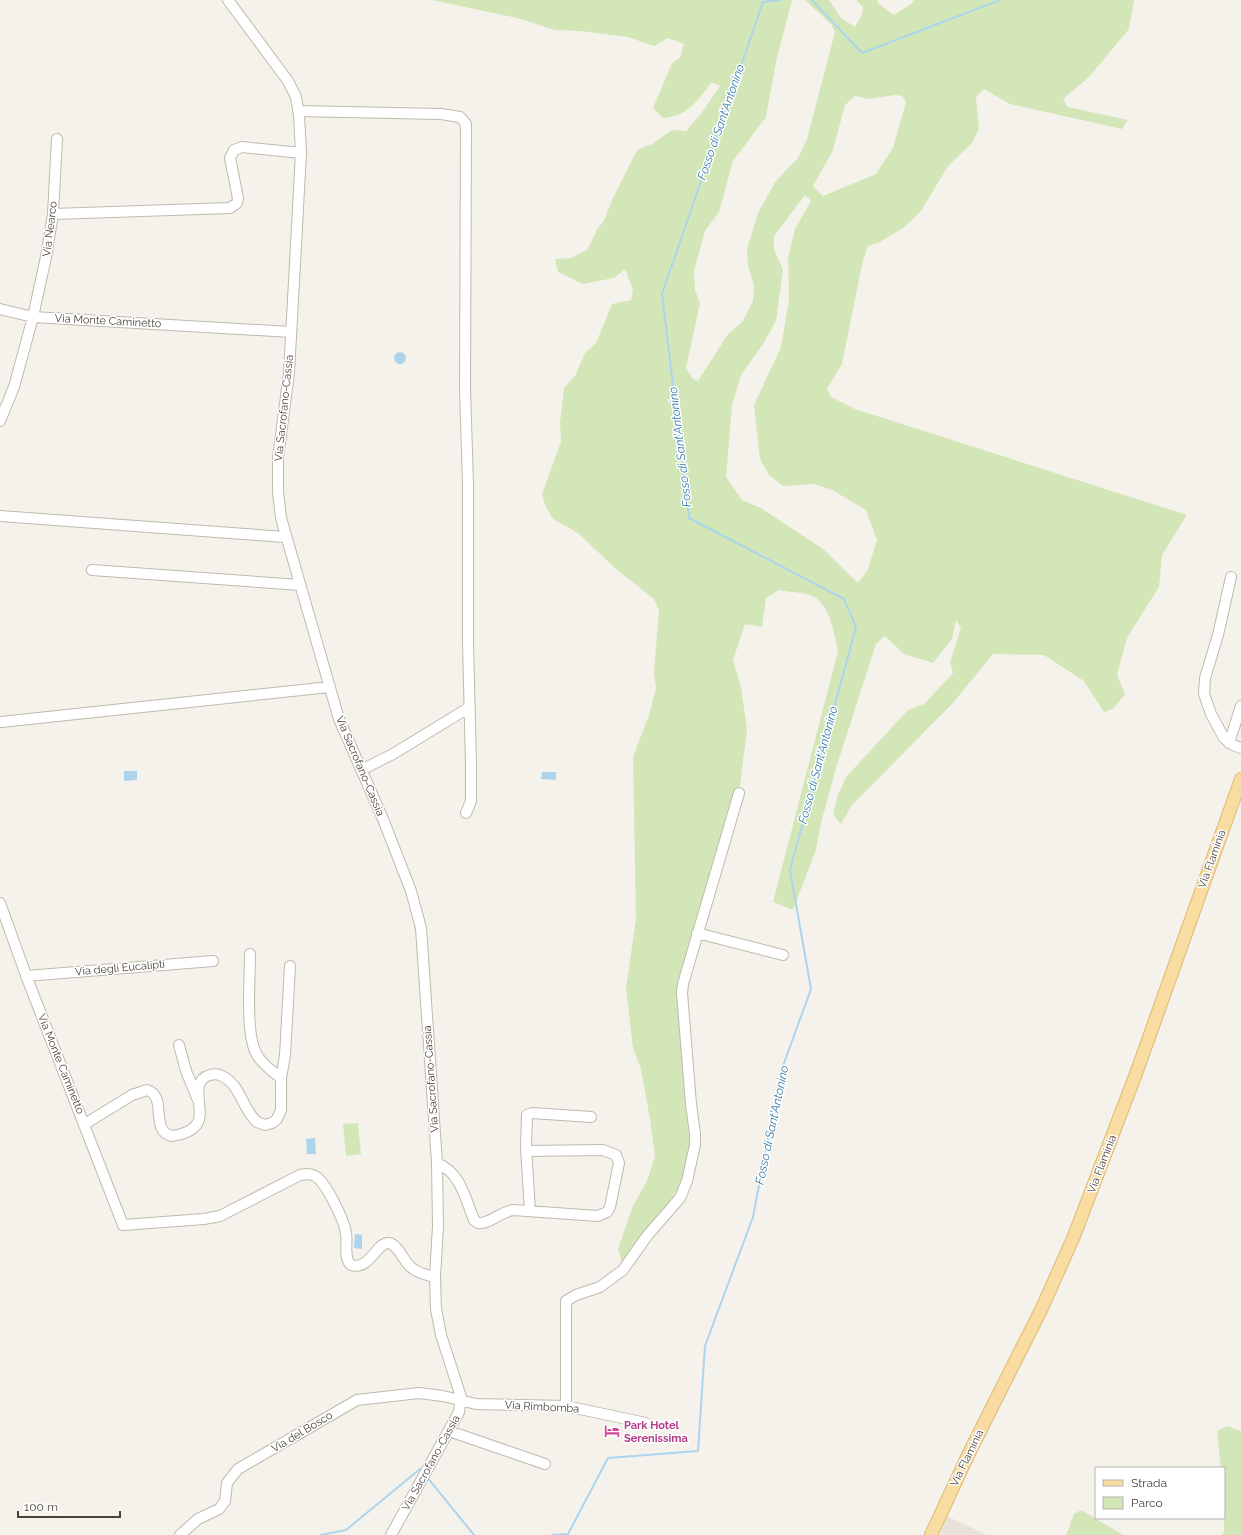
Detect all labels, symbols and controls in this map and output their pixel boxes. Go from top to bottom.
water label: Fosso di Sant'Antonino [695,62,747,182]
street label: Via Nearco [40,200,60,257]
street label: Via Monte Caminetto [54,312,162,330]
street label: Via Sacrofano-Cassia [272,354,296,462]
water label: Fosso di Sant'Antonino [666,386,694,508]
water label: Fosso di Sant'Antonino [796,705,840,825]
street label: Via Sacrofano-Cassia [333,714,387,818]
street label: Via Flaminia [1195,828,1229,890]
street label: Via degli Eucalipti [74,958,166,978]
street label: Via Monte Caminetto [35,1012,87,1116]
street label: Via Sacrofano-Cassia [421,1025,441,1133]
water label: Fosso di Sant'Antonino [753,1064,791,1186]
street label: Via Flaminia [1085,1133,1119,1195]
street label: Via Rimbomba [504,1399,580,1415]
street label: Via del Bosco [269,1408,335,1455]
street label: Via Sacrofano-Cassia [399,1413,463,1513]
place label: Park Hotel Serenissima [624,1419,688,1445]
hotel icon: Park Hotel Serenissima [603,1422,621,1440]
street label: Via Flaminia [948,1428,986,1488]
legend [1095,1467,1225,1519]
text: Strada [1131,1476,1167,1490]
scale bar [18,1493,120,1519]
text: Parco [1131,1496,1163,1510]
text: 100 m [24,1500,58,1514]

